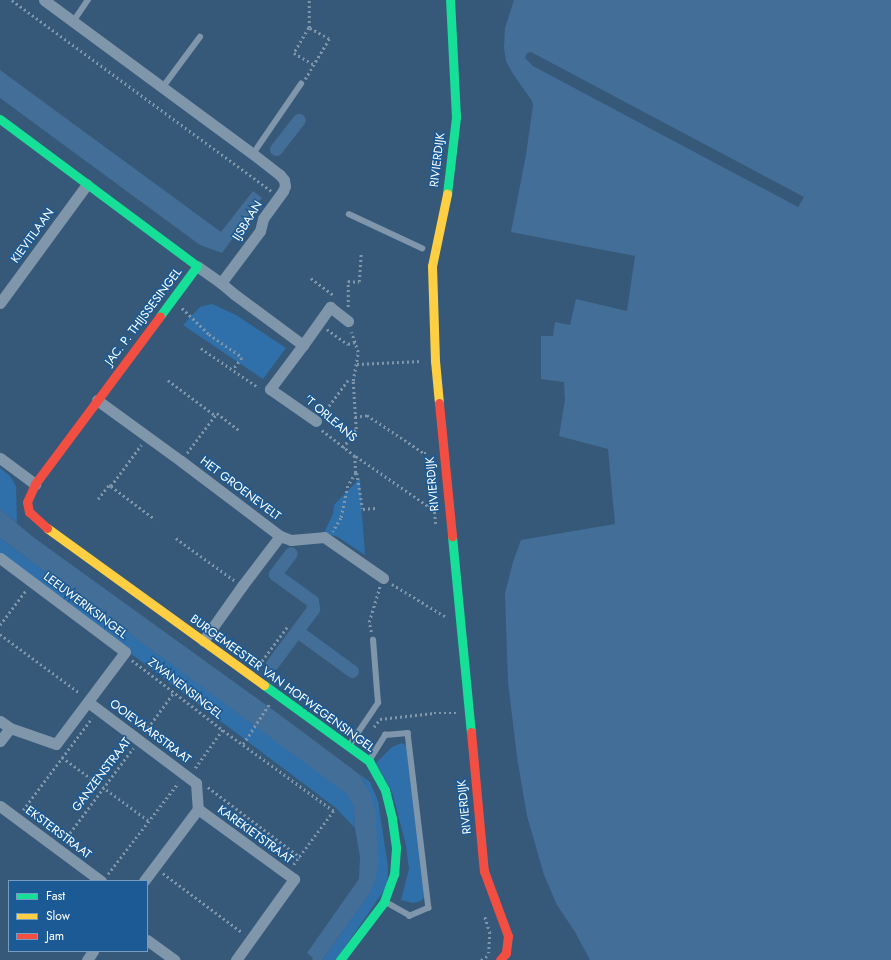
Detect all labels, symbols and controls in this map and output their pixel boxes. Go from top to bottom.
street label: RIVIERDIJK [428,132,448,188]
street label: IJSBAAN [230,198,266,244]
street label: KIEVITLAAN [8,206,58,266]
street label: JAC. P. THIJSSESINGEL [103,265,185,369]
street label: 'T ORLEANS [301,393,359,445]
street label: HET GROENEVELT [197,454,283,524]
street label: RIVIERDIJK [423,456,443,512]
street label: LEEUWERIKSINGEL [40,570,130,642]
street label: BURGEMEESTER VAN HOFWEGENSINGEL [187,612,377,756]
street label: ZWANENSINGEL [145,655,225,723]
street label: OOIEVAARSTRAAT [107,697,193,767]
street label: GANZENSTRAAT [70,735,134,815]
street label: RIVIERDIJK [455,779,475,835]
street label: KAREKIETSTRAAT [214,803,296,867]
street label: EKSTERSTRAAT [22,804,94,862]
legend [8,880,148,952]
text: Fast [46,887,65,905]
text: Slow [46,907,70,925]
text: Jam [46,927,64,945]

